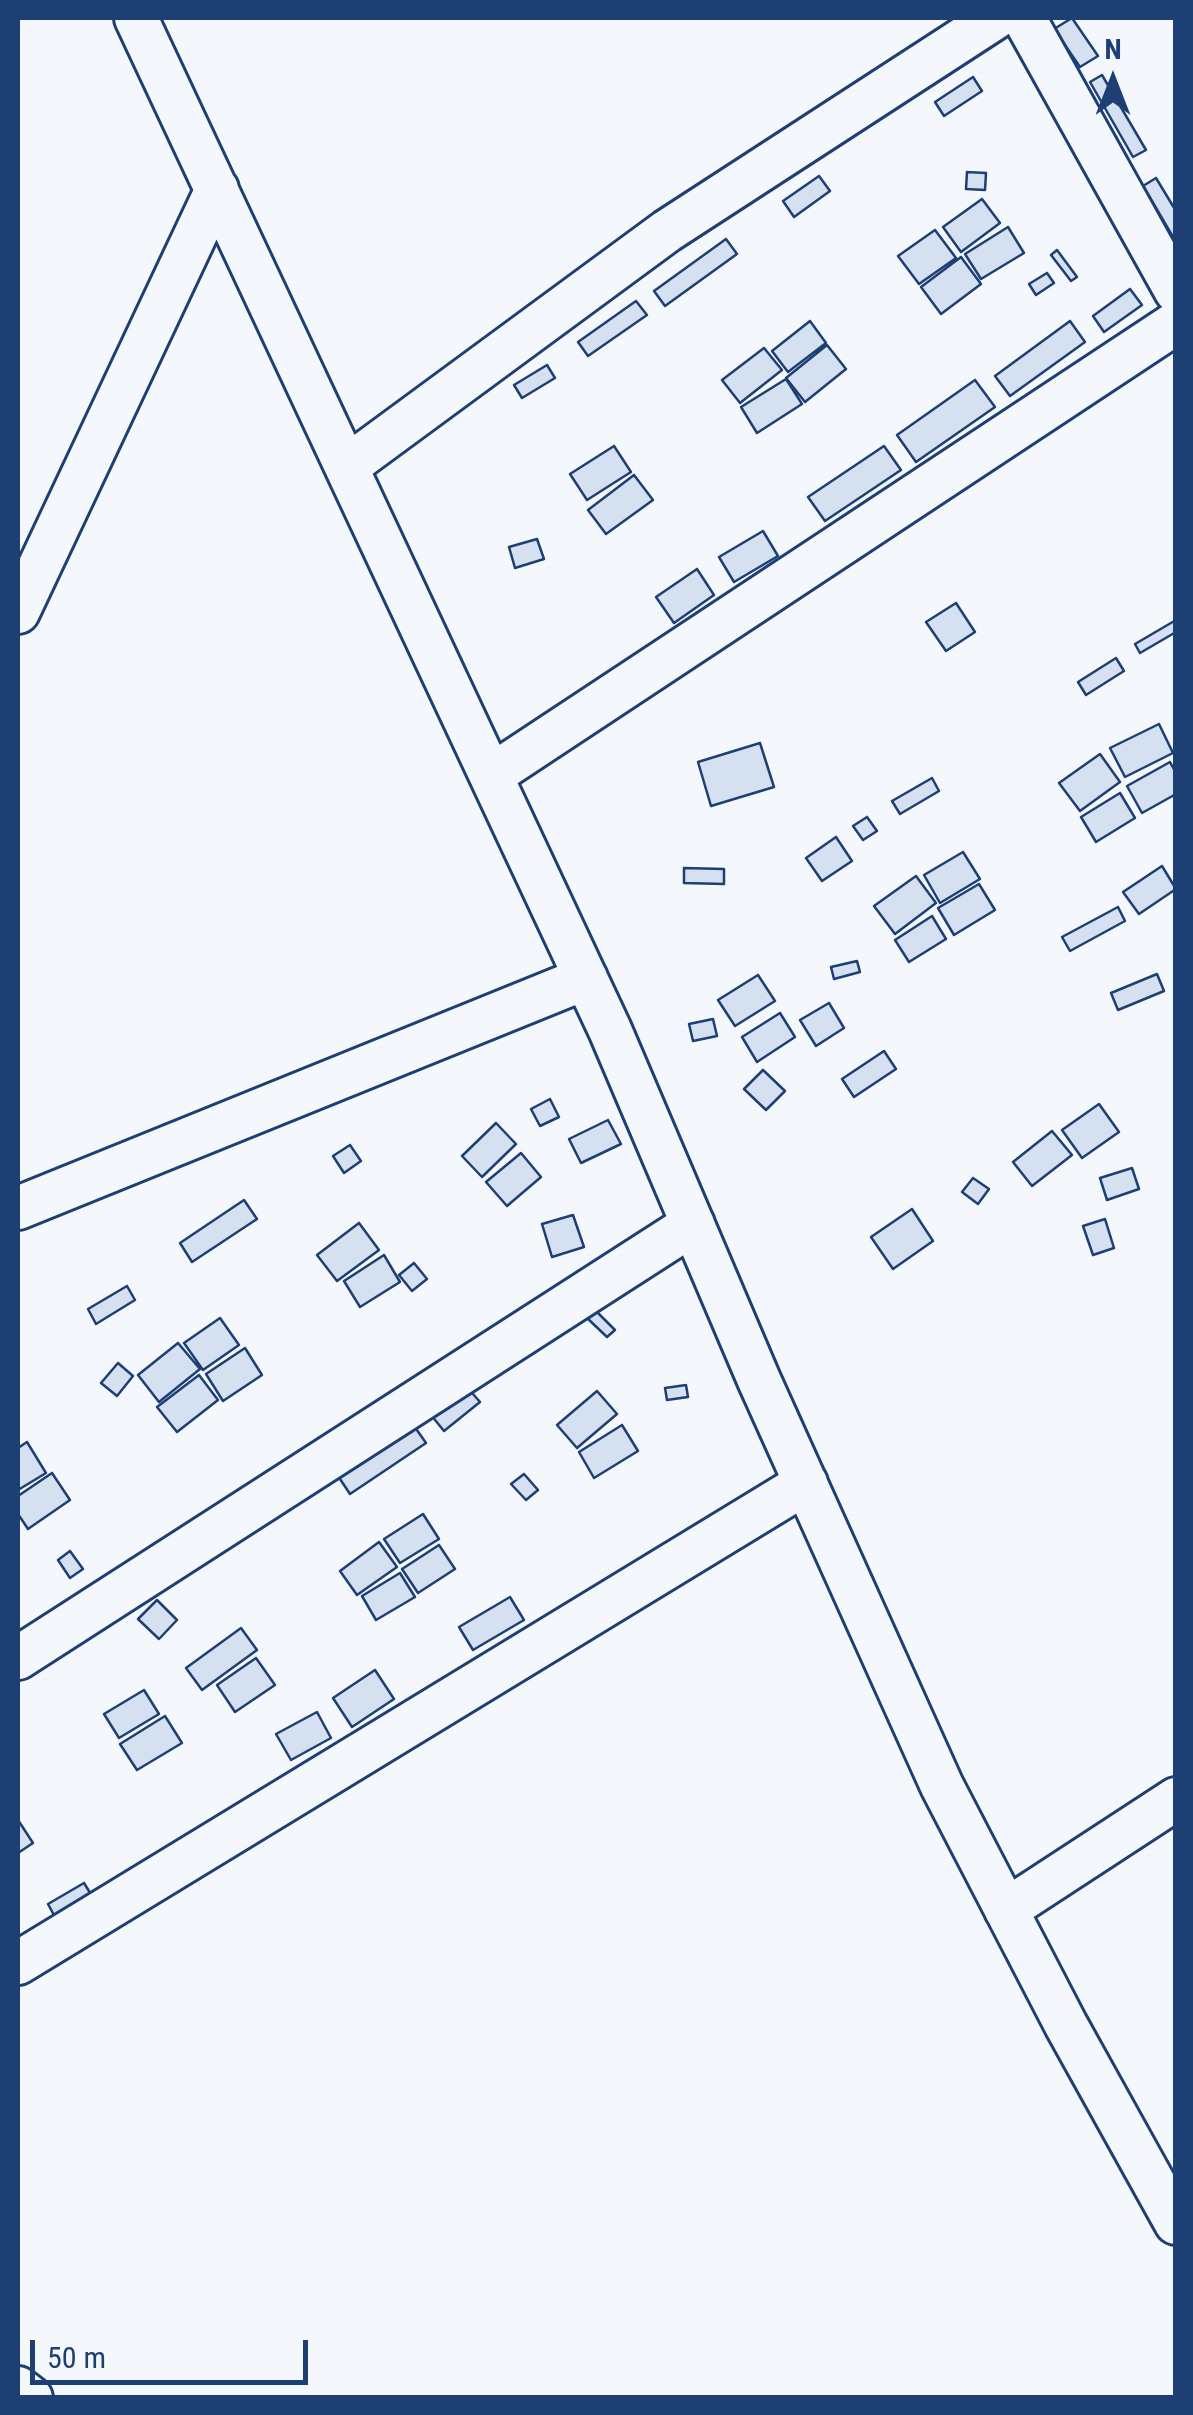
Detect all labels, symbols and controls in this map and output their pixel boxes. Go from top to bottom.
north arrow [1063,30,1163,130]
text: N [1104,33,1122,66]
scale bar [35,2320,312,2382]
text: 50 m [47,2340,106,2375]

